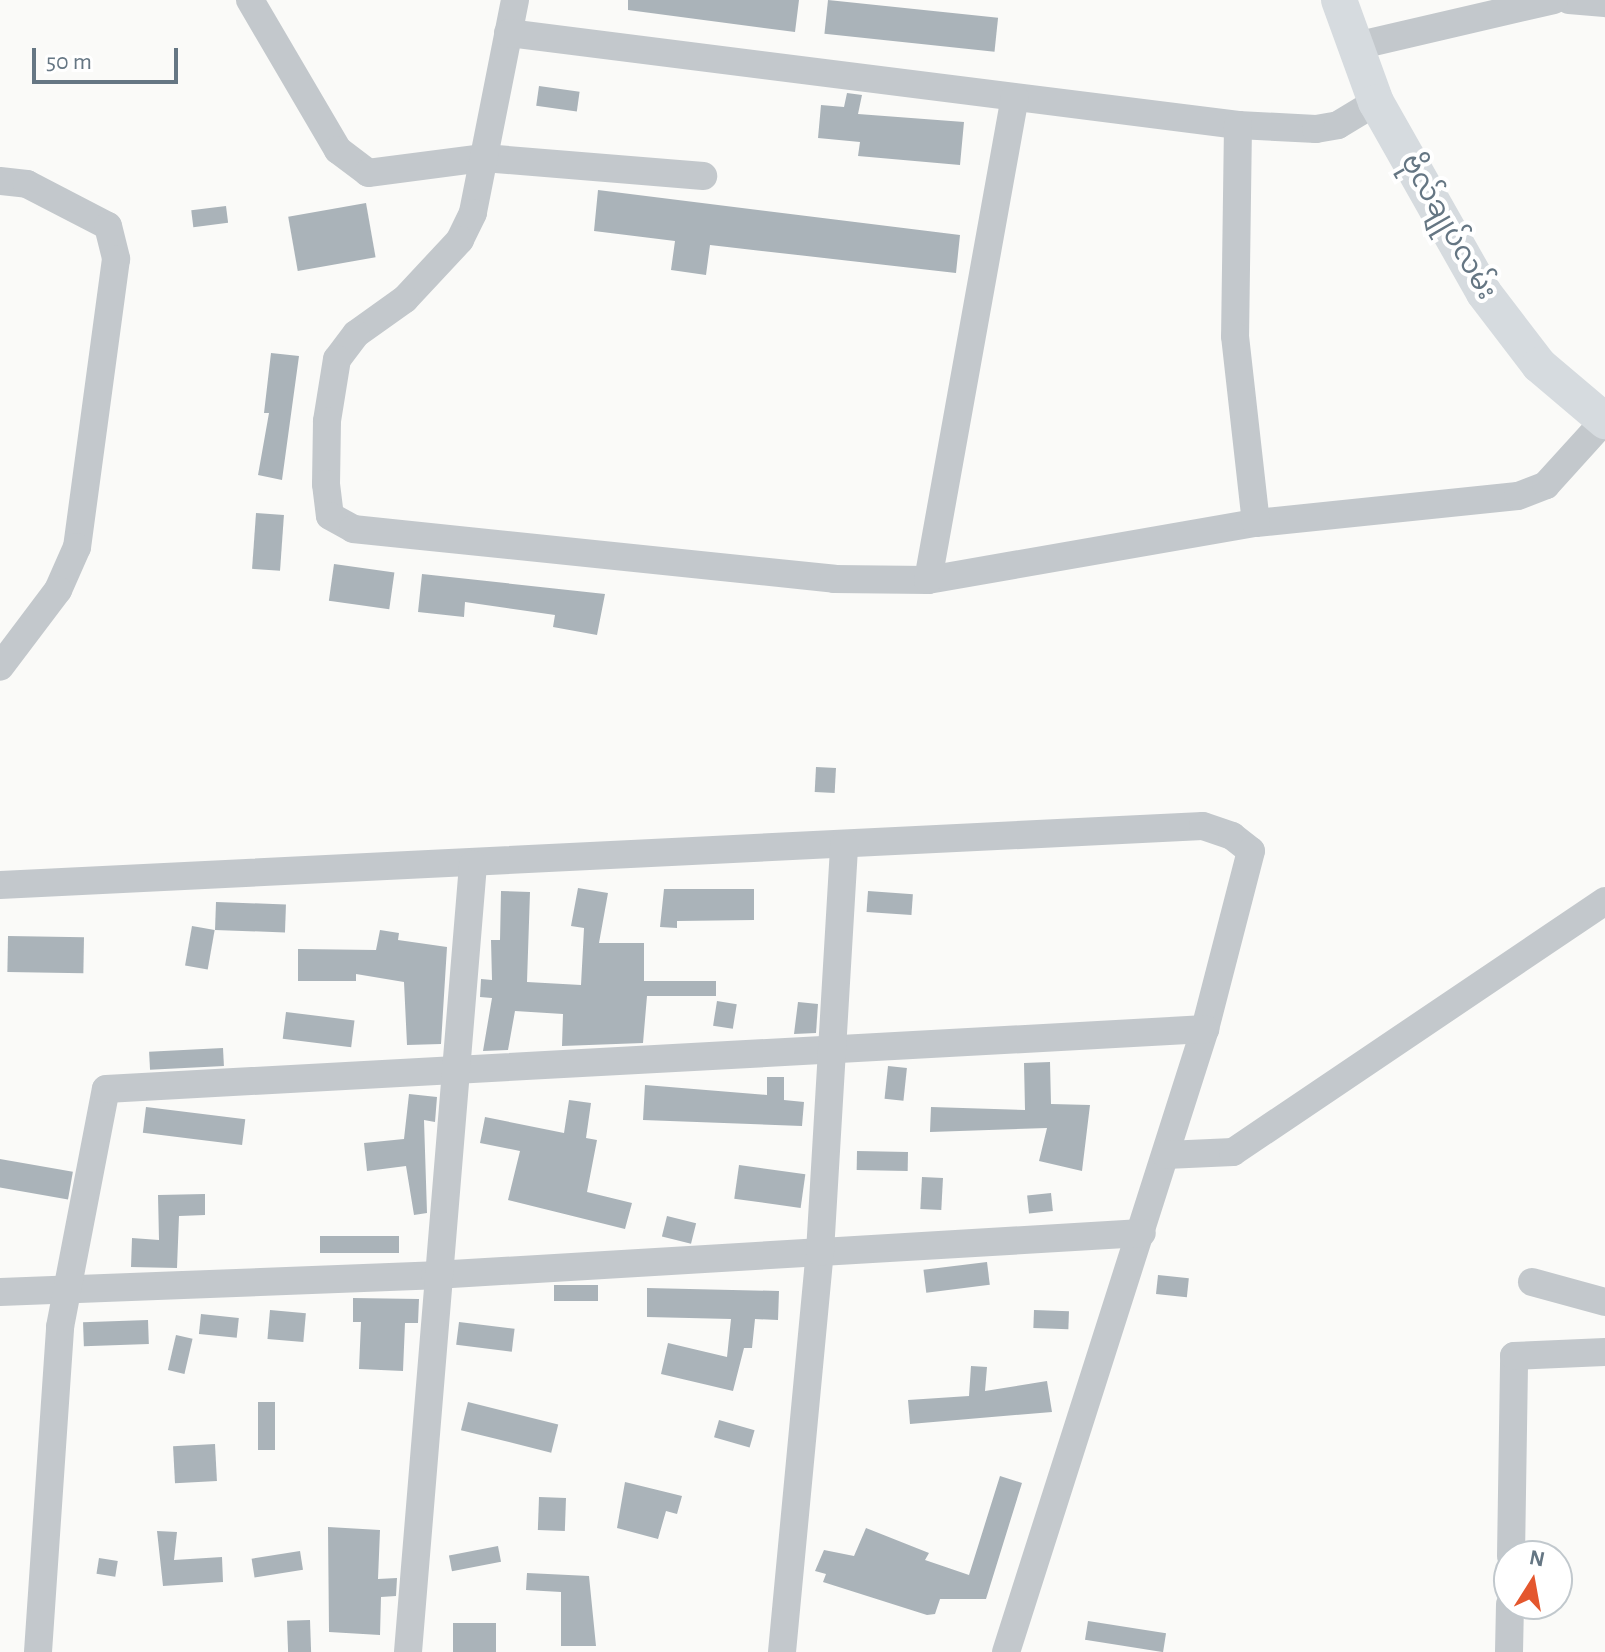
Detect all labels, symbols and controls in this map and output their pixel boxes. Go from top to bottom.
scale bar [36,32,182,82]
text: 50 m [46,50,92,74]
street label: ဗိုလ်ချုပ်လမ်း [1393,148,1503,306]
north arrow [1493,1540,1573,1620]
text: N [1528,1546,1547,1571]

